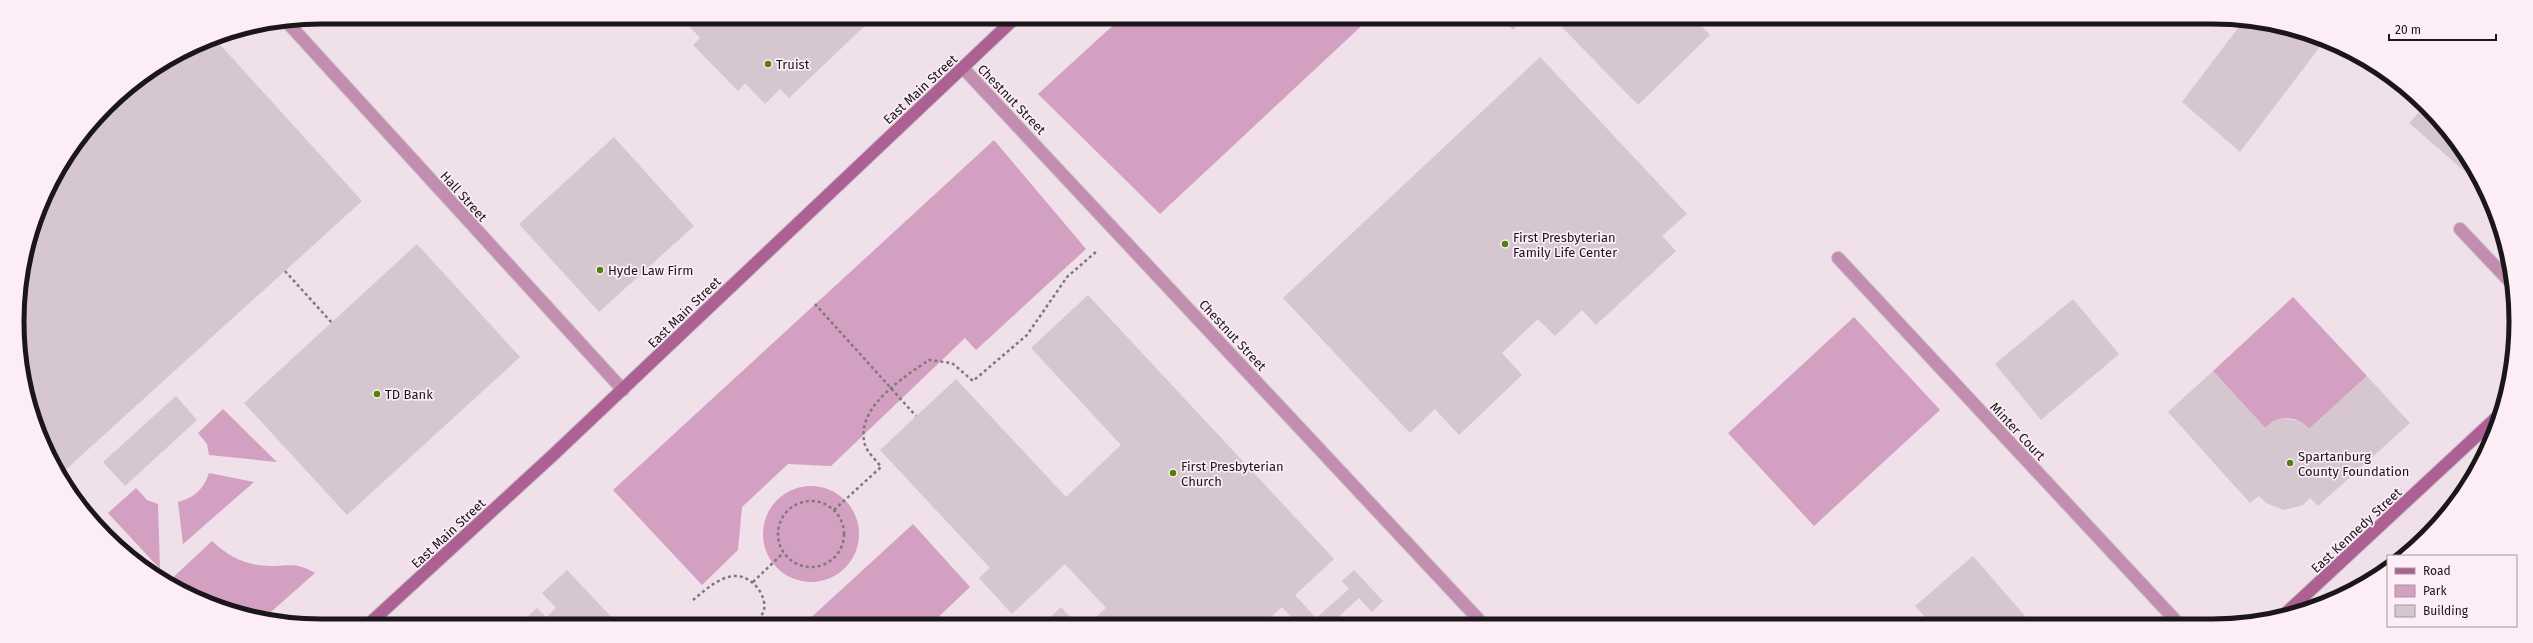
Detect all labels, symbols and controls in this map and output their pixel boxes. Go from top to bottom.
scale bar [2389,16,2496,42]
text: 20 m [2395,23,2421,37]
street label: East Main Street [880,51,960,127]
place label: Truist [776,57,810,72]
marker: Truist [763,59,773,69]
street label: Chestnut Street [975,61,1049,138]
street label: Hall Street [437,168,490,225]
place label: First Presbyterian Family Life Center [1513,230,1617,260]
marker: First Presbyterian Family Life Center [1500,239,1510,249]
place label: Hyde Law Firm [608,263,693,278]
marker: Hyde Law Firm [595,265,605,275]
street label: East Main Street [645,274,724,351]
street label: Chestnut Street [1196,297,1269,374]
place label: TD Bank [385,387,433,402]
marker: TD Bank [372,389,382,399]
street label: Minter Court [1987,399,2048,463]
place label: Spartanburg County Foundation [2298,449,2409,479]
marker: Spartanburg County Foundation [2285,458,2295,468]
place label: First Presbyterian Church [1181,459,1284,489]
marker: First Presbyterian Church [1168,468,1178,478]
street label: East Kennedy Street [2308,485,2405,576]
street label: East Main Street [408,495,488,571]
legend [2387,555,2517,627]
text: Road [2423,564,2451,578]
text: Park [2423,584,2447,598]
text: Building [2423,604,2469,618]

